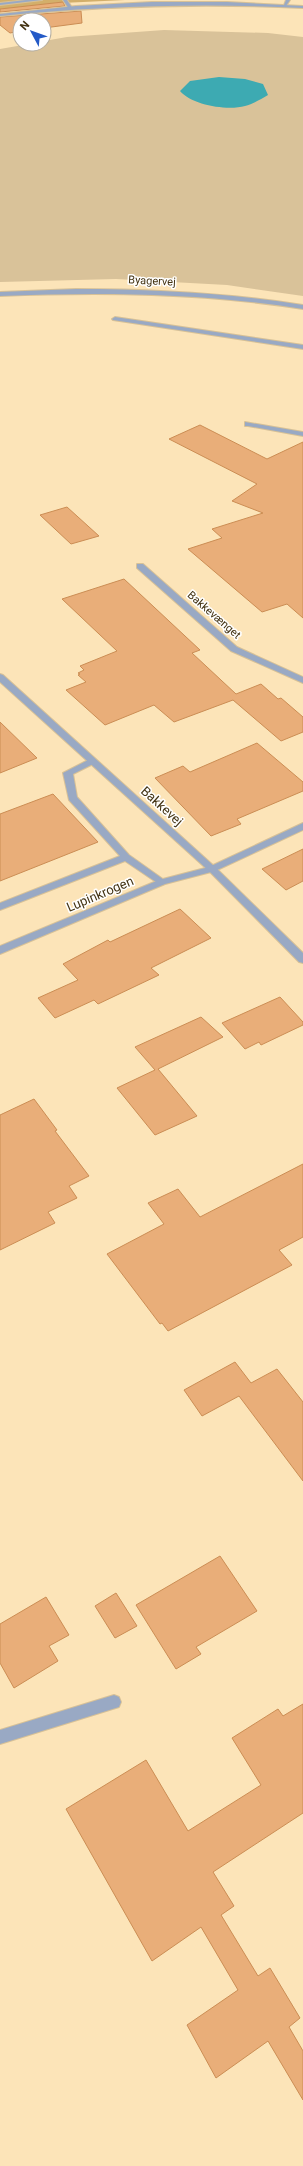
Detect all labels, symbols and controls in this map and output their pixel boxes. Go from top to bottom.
north arrow [12,12,52,52]
text: N [17,18,32,33]
street label: Byagervej [128,273,176,289]
street label: Bakkevænget [185,588,243,642]
street label: Bakkevej [138,783,186,829]
street label: Lupinkrogen [64,873,136,915]

